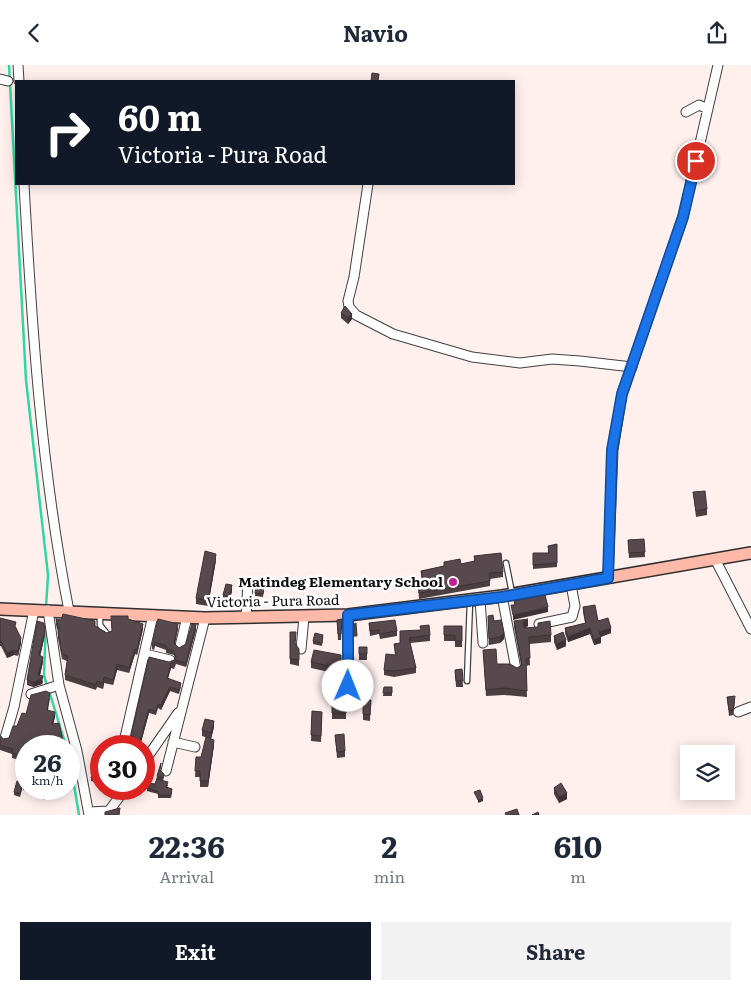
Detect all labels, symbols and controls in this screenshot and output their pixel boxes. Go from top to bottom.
text: Navio [343,16,408,49]
icon: back [20,19,48,47]
icon: share [703,19,731,47]
text: 60 m [118,90,202,142]
icon: right [35,100,100,165]
text: Victoria - Pura Road [118,137,327,170]
pin [675,140,717,182]
icon: arrive [682,147,710,175]
place label: Matindeg Elementary School [238,571,443,591]
marker: Matindeg Elementary School [447,576,459,588]
street label: Victoria - Pura Road [206,589,340,611]
position arrow [321,659,373,711]
speed limit sign: 30 [90,735,155,800]
text: 26 [33,743,62,780]
map controls [680,745,735,800]
button: layers [680,745,735,800]
text: km/h [32,771,63,789]
text: 22:36 [149,823,225,867]
text: 2 [381,823,397,867]
text: 610 [554,823,602,867]
text: Arrival [159,864,214,888]
text: min [374,864,405,888]
text: m [570,864,586,888]
button: Exit [20,922,371,980]
button: Share [381,922,731,980]

